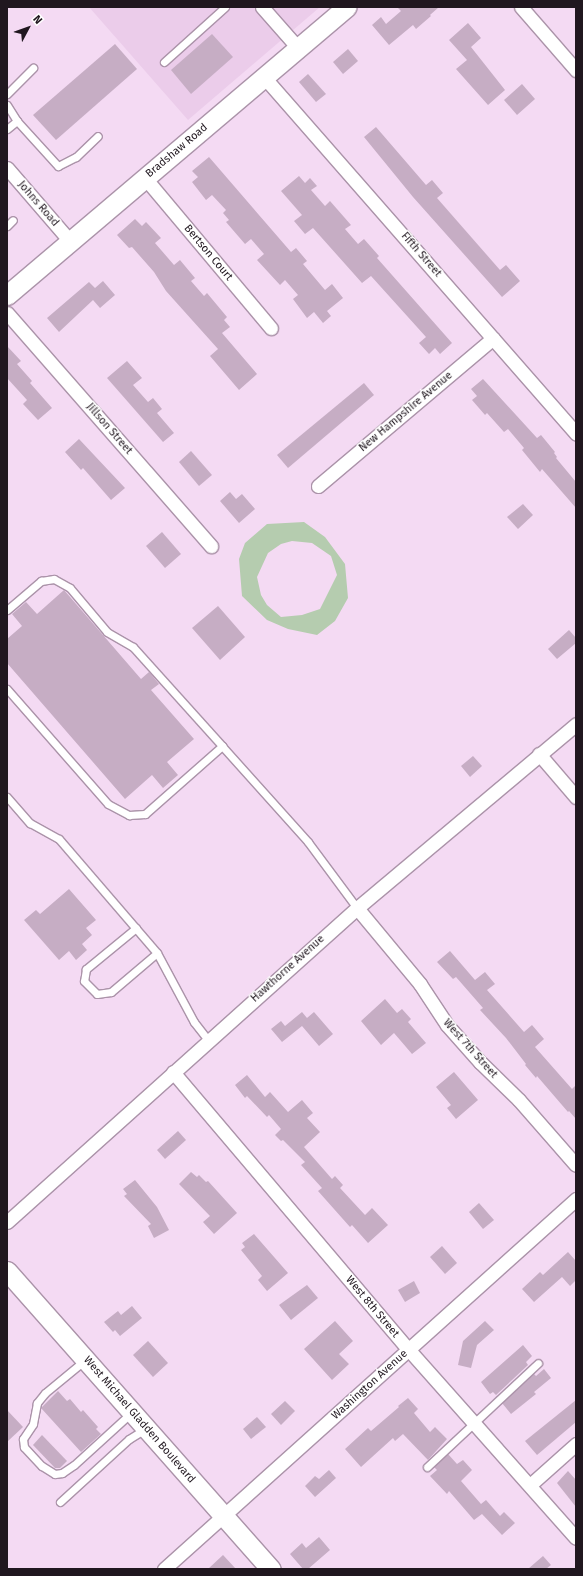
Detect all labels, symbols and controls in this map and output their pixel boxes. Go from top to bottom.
north arrow [8,8,48,48]
text: N [30,13,45,27]
street label: Bradshaw Road [143,121,211,181]
street label: Johns Road [15,179,61,229]
street label: Bertson Court [181,222,235,284]
street label: Fifth Street [398,230,444,280]
street label: New Hampshire Avenue [357,369,455,455]
street label: Jillson Street [83,401,135,457]
street label: Hawthorne Avenue [249,933,327,1005]
street label: West 7th Street [440,1017,500,1081]
street label: West 8th Street [342,1274,402,1340]
street label: Washington Avenue [329,1347,411,1423]
street label: West Michael Gladden Boulevard [80,1354,198,1486]

